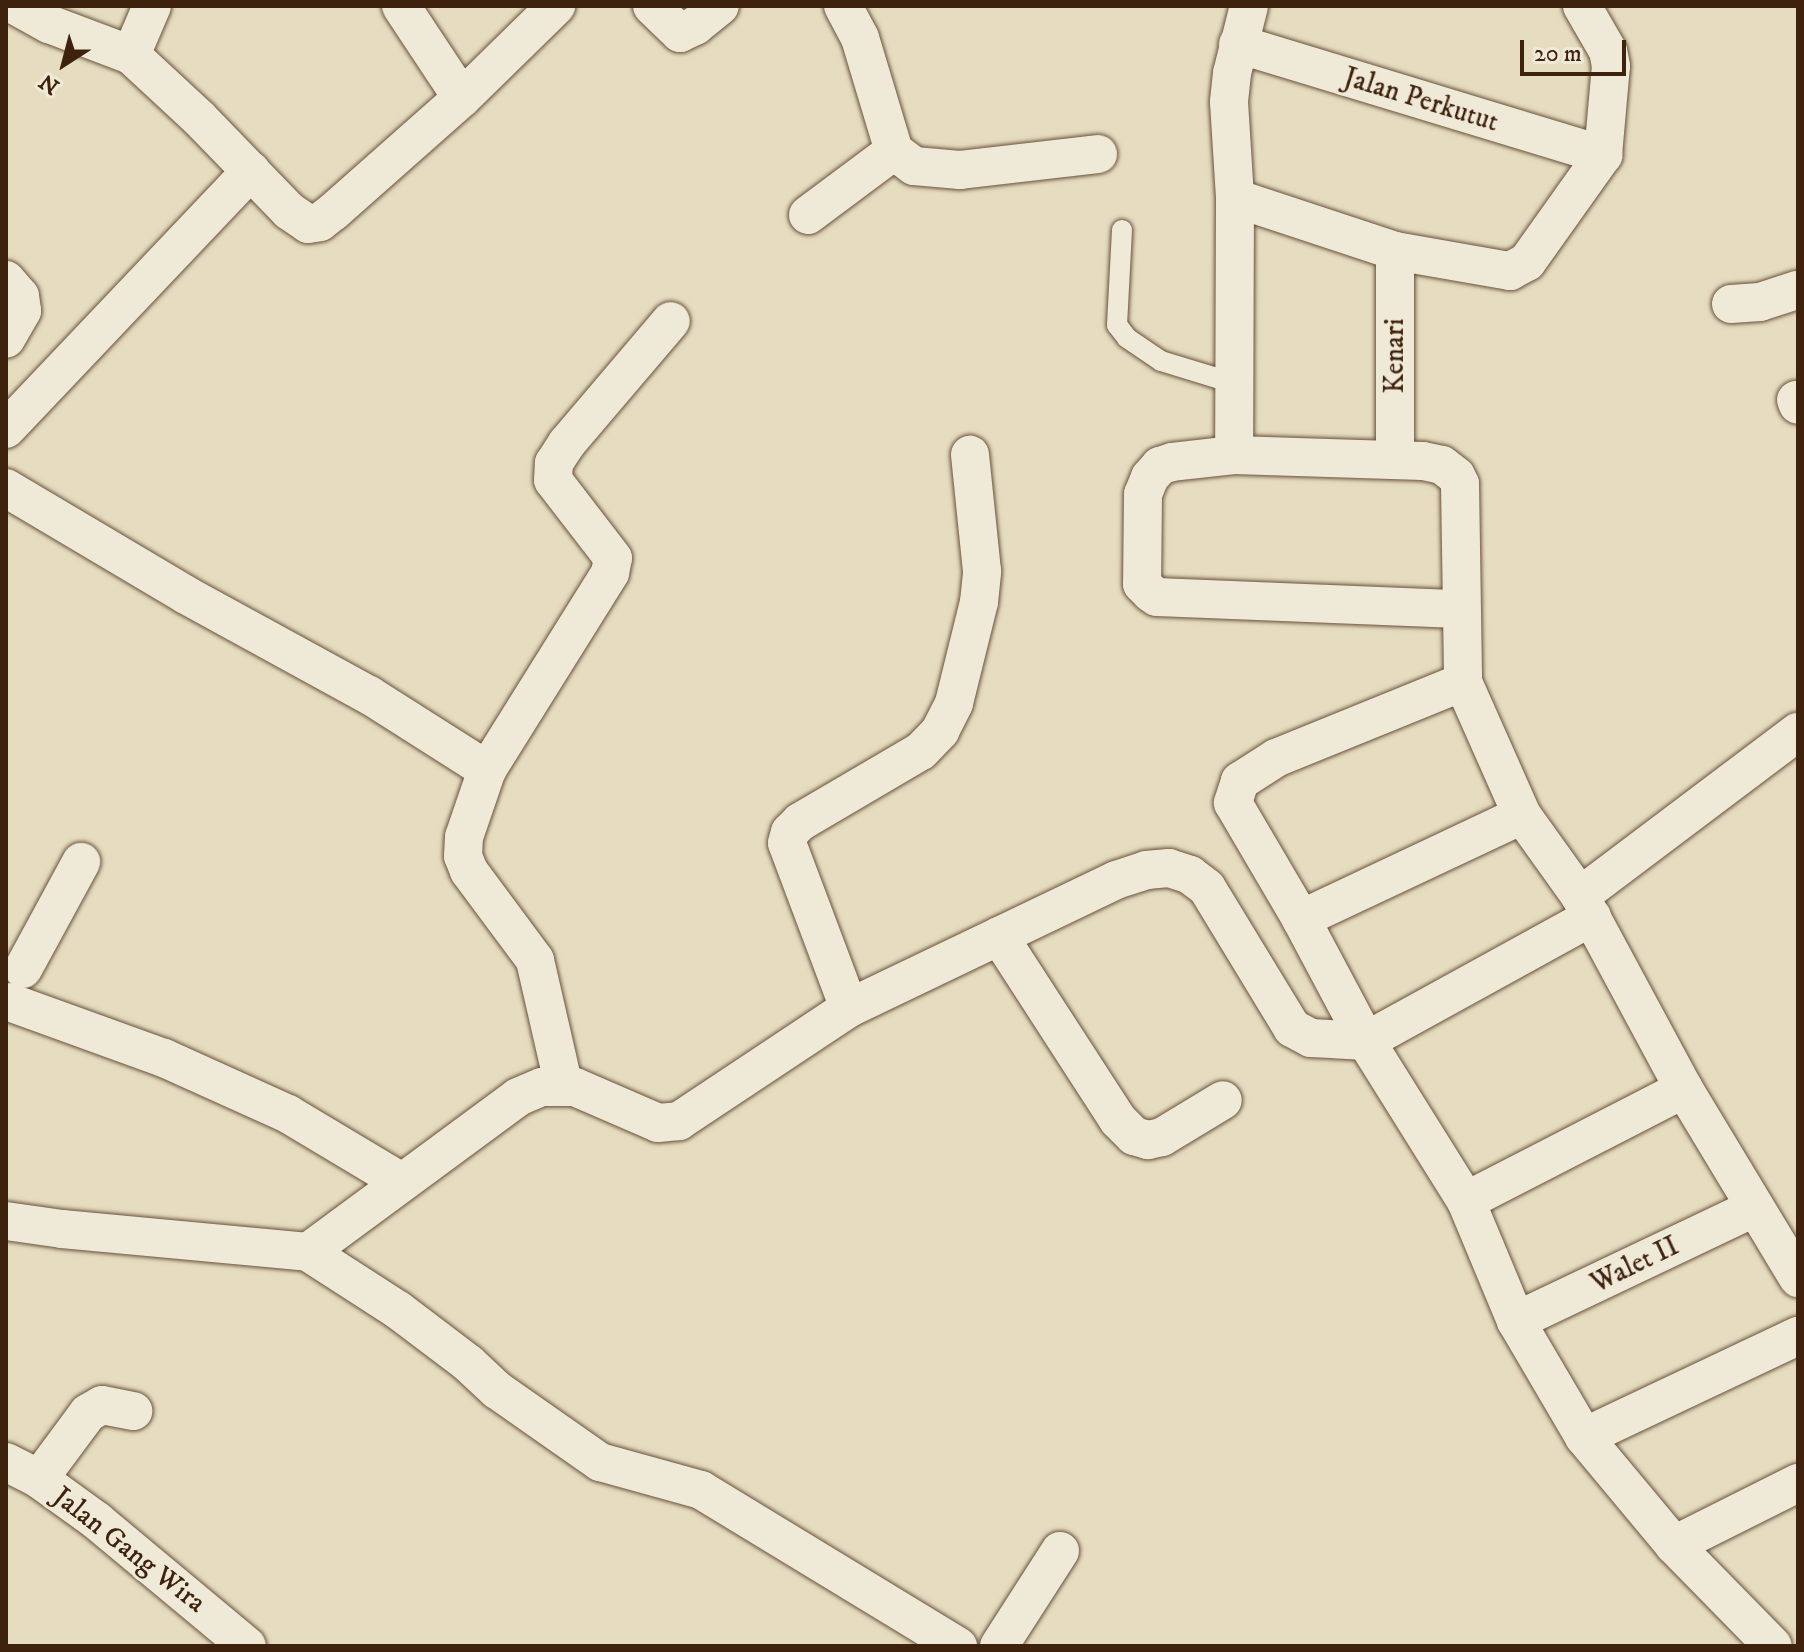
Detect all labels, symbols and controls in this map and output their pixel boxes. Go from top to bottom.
north arrow [24,24,104,104]
scale bar [1524,24,1630,74]
text: 20 m [1534,39,1582,69]
street label: Jalan Perkutut [1340,61,1502,139]
text: N [34,68,65,100]
street label: Kenari [1378,318,1412,394]
street label: Walet II [1585,1229,1685,1301]
street label: Jalan Gang Wira [46,1480,212,1620]

